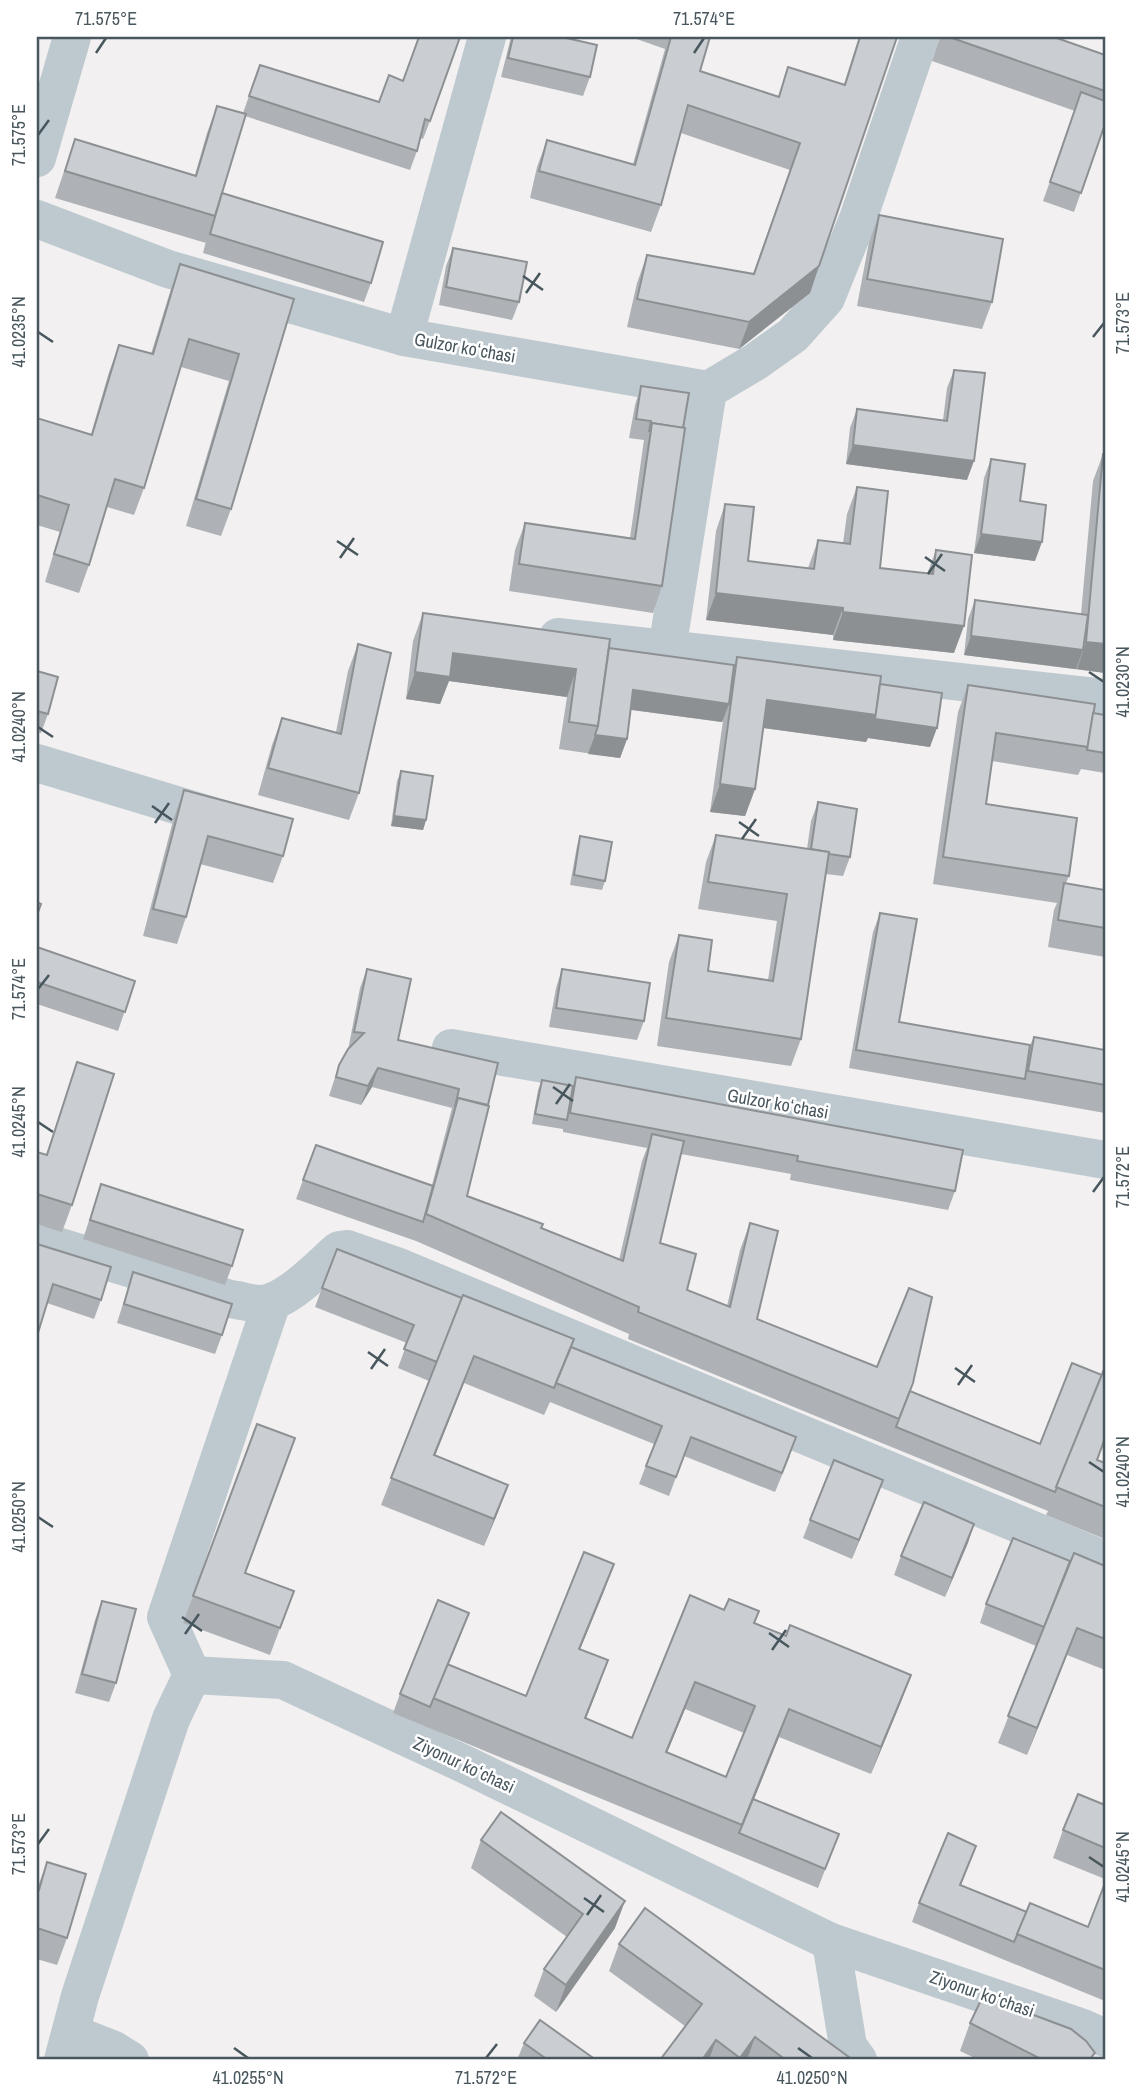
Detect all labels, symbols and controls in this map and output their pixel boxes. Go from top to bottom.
text: 71.575°E [75,6,137,31]
text: 71.574°E [673,6,735,31]
text: 71.575°E [6,104,31,166]
text: 71.573°E [1110,292,1135,354]
text: 41.0235°N [6,296,31,368]
street label: Gulzor koʻchasi [412,326,518,369]
text: 41.0230°N [1110,646,1135,718]
text: 41.0240°N [6,691,31,763]
text: 71.574°E [6,958,31,1020]
street label: Gulzor koʻchasi [725,1082,831,1125]
text: 41.0245°N [6,1086,31,1158]
text: 71.572°E [1110,1146,1135,1208]
text: 41.0240°N [1110,1436,1135,1508]
text: 41.0250°N [6,1481,31,1553]
street label: Ziyonur koʻchasi [410,1730,519,1799]
text: 71.573°E [6,1813,31,1875]
text: 41.0245°N [1110,1831,1135,1903]
street label: Ziyonur koʻchasi [927,1964,1038,2023]
text: 41.0255°N [212,2065,284,2090]
text: 71.572°E [455,2065,517,2090]
text: 41.0250°N [776,2065,848,2090]

